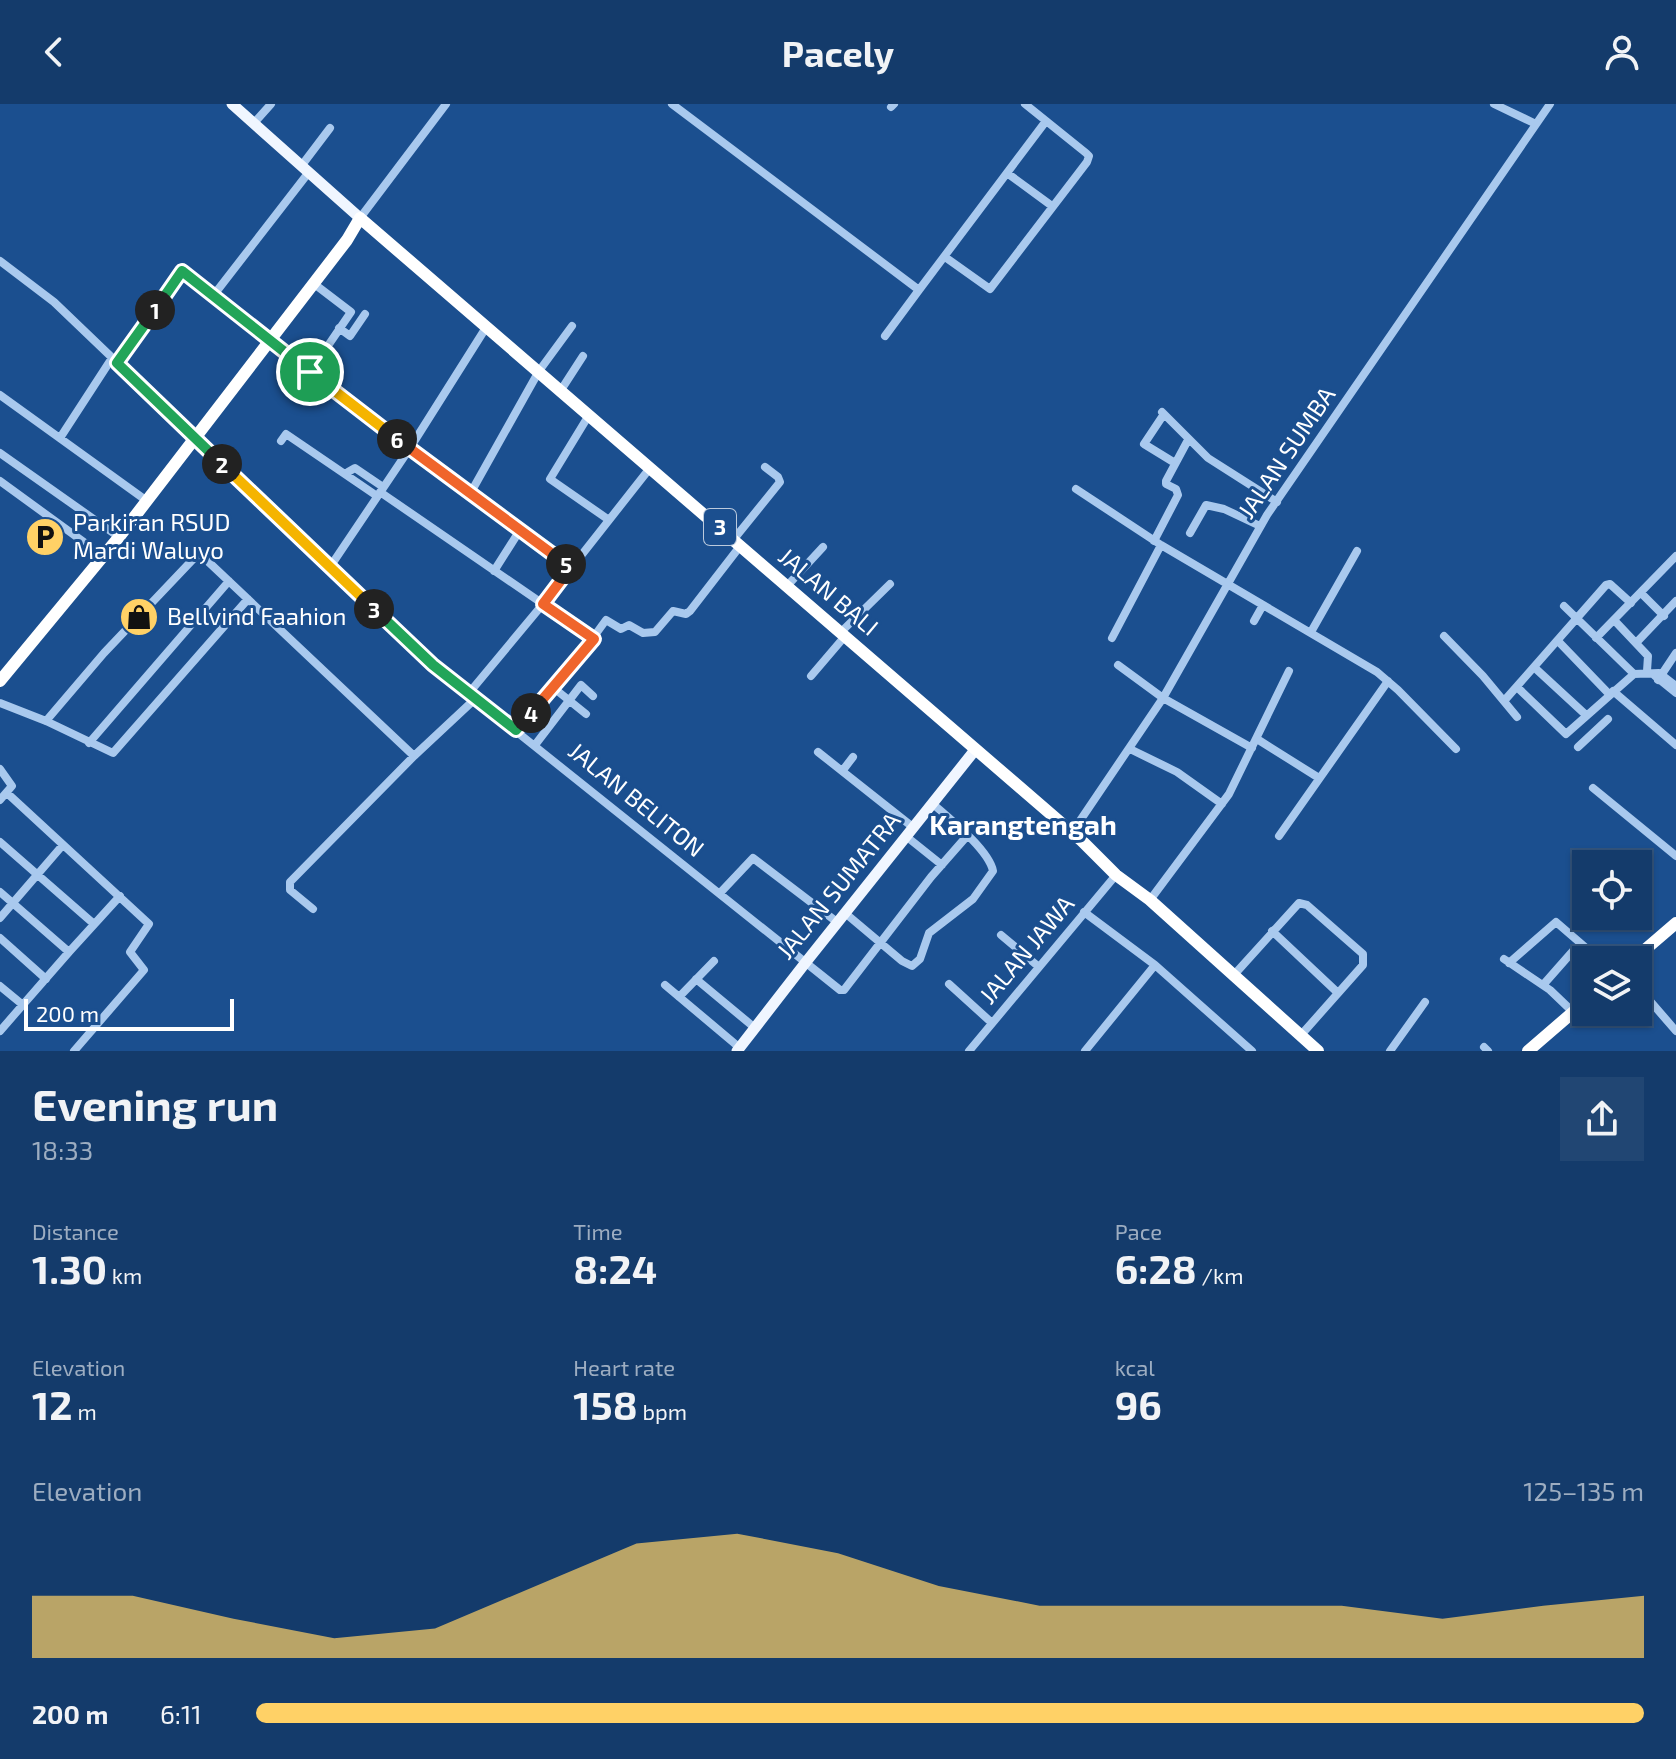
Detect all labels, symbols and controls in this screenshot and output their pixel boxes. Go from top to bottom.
icon: back [32,30,76,74]
icon: person [1600,30,1644,74]
text: Pacely [782,31,894,74]
pin: 1 [135,290,175,330]
text: 1 [150,297,160,323]
pin [276,338,344,406]
icon: arrive [288,350,332,394]
street label: JALAN SUMBA [1231,381,1341,524]
pin: 6 [377,419,417,459]
text: 6 [391,426,403,452]
pin: 2 [202,444,242,484]
text: 2 [216,451,228,477]
place label: Parkiran RSUD Mardi Waluyo [73,507,230,564]
road number: 3 [704,509,736,545]
parking icon: Parkiran RSUD Mardi Waluyo [24,516,66,558]
street label: JALAN BALI [773,541,885,641]
pin: 5 [546,544,586,584]
text: 5 [560,551,572,577]
pin: 3 [354,589,394,629]
shop icon: Bellvind Faahion [118,596,160,638]
text: 3 [368,596,380,622]
place label: Bellvind Faahion [167,601,346,630]
pin: 4 [511,693,551,733]
text: 4 [524,700,538,726]
street label: JALAN BELITON [563,735,711,862]
street label: JALAN SUMATRA [770,806,906,964]
district label: Karangtengah [929,807,1117,841]
map controls [1572,850,1652,1026]
button: locate [1572,850,1652,930]
street label: JALAN JAWA [972,889,1079,1009]
button: layers [1572,946,1652,1026]
scale bar [24,995,234,1031]
text: 200 m [36,1000,99,1026]
text: Evening run [32,1077,278,1130]
button: share [1560,1077,1644,1161]
text: 18:33 [32,1134,93,1165]
text: Distance [32,1218,119,1244]
text: Time [573,1218,623,1244]
text: Pace [1115,1218,1162,1244]
text: 1.30 [32,1244,107,1292]
text: 8:24 [573,1244,657,1292]
text: 6:28 [1115,1244,1197,1292]
text: km [107,1262,142,1288]
text: /km [1197,1262,1243,1288]
text: Elevation [32,1354,125,1380]
text: Heart rate [573,1354,675,1380]
text: kcal [1115,1354,1155,1380]
text: 12 [32,1380,73,1428]
text: 158 [573,1380,638,1428]
text: 96 [1115,1380,1162,1428]
text: m [73,1398,97,1424]
text: bpm [638,1398,687,1424]
text: Elevation [32,1475,142,1506]
text: 125–135 m [1523,1475,1644,1506]
text: 200 m [32,1698,108,1729]
text: 6:11 [160,1698,202,1729]

